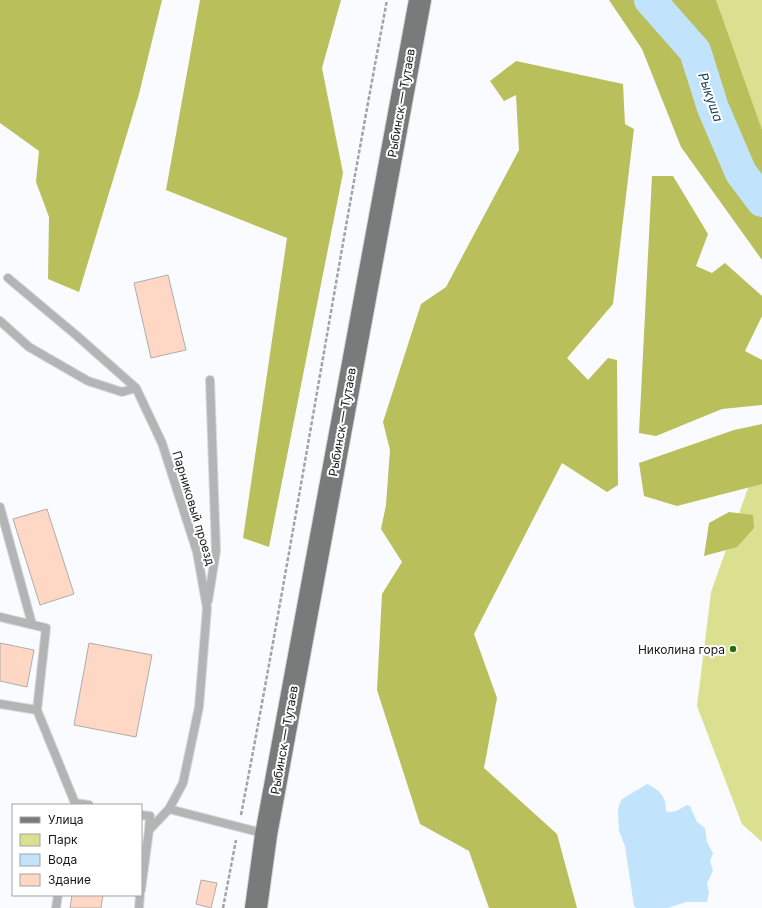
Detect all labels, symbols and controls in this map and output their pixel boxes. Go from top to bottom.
street label: Рыбинск — Тутаев [384,47,418,158]
water label: Рыкуша [695,70,727,124]
street label: Рыбинск — Тутаев [325,366,359,477]
street label: Парниковый проезд [169,449,219,567]
place label: Николина гора [638,642,725,657]
marker: Николина гора [728,644,738,654]
street label: Рыбинск — Тутаев [267,684,301,795]
legend [12,804,142,896]
text: Улица [48,812,83,827]
text: Парк [48,832,78,847]
text: Вода [48,852,77,867]
text: Здание [48,872,91,887]

